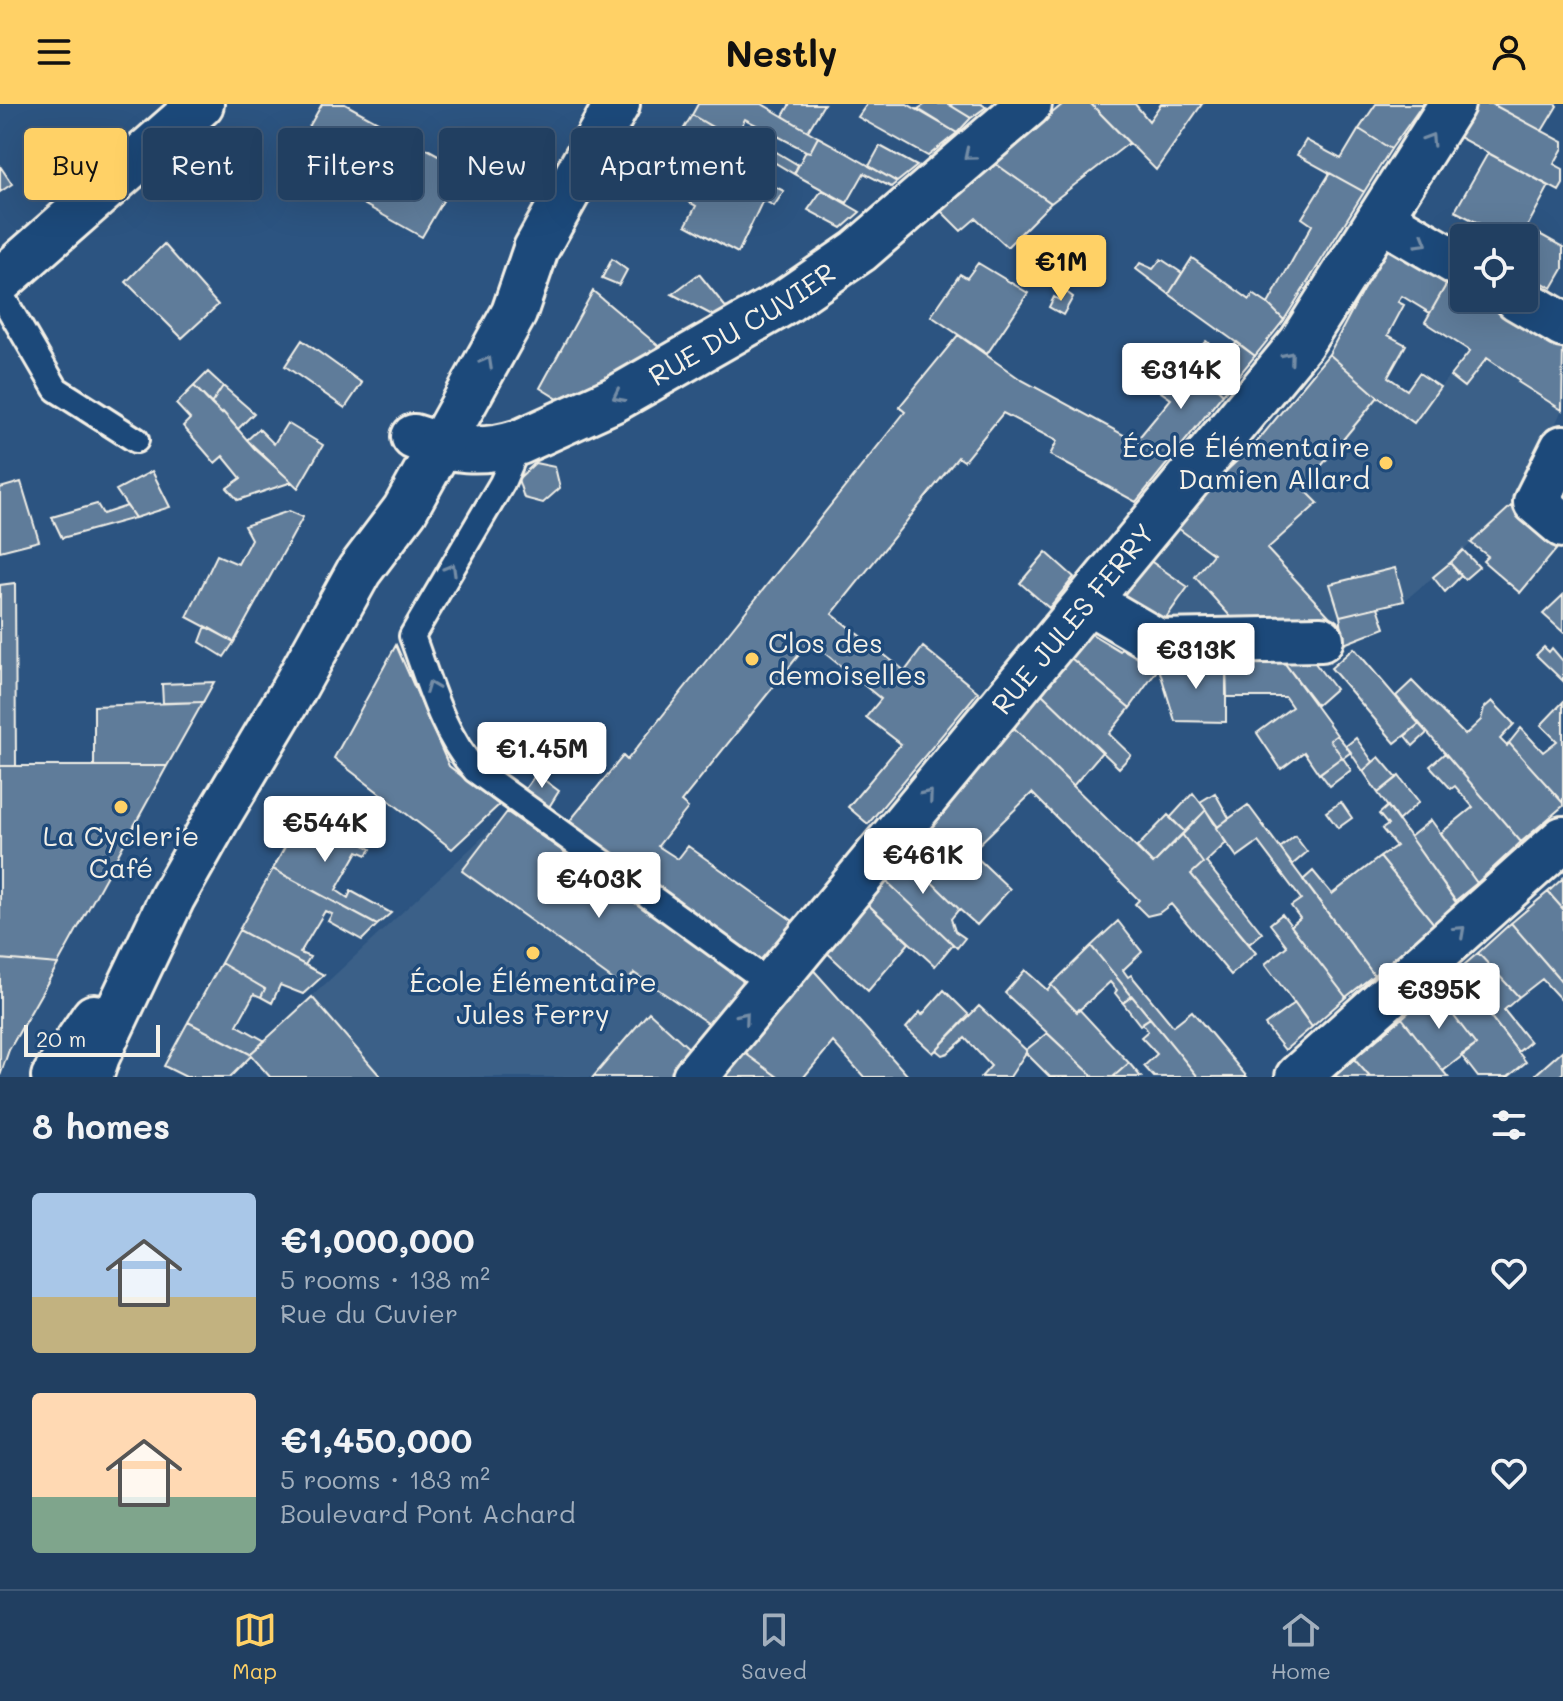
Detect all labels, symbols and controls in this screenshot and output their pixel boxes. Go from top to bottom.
text: Nestly [725,29,838,76]
icon: menu [32,30,76,74]
icon: person [1487,30,1531,74]
chip: Buy [24,128,127,200]
chip: Rent [143,128,262,200]
chip: Filters [278,128,423,200]
chip: New [439,128,555,200]
chip: Apartment [571,128,775,200]
one-way arrow [1421,133,1436,147]
one-way arrow [964,145,979,159]
map controls [1450,224,1538,312]
button: locate [1450,224,1538,312]
one-way arrow [1413,232,1428,248]
pin: €1M [1022,235,1100,303]
text: €1M [1034,244,1088,278]
street label: RUE DU CUVIER [642,254,842,393]
pin: €314K [1125,343,1237,411]
text: €314K [1140,352,1222,386]
one-way arrow [1279,352,1294,366]
one-way arrow [477,356,493,371]
one-way arrow [612,387,627,402]
place label: École Élémentaire Damien Allard [1122,428,1370,496]
marker: École Élémentaire Damien Allard [1377,454,1395,472]
street label: RUE JULES FERRY [983,515,1162,721]
one-way arrow [442,563,457,578]
pin: €313K [1140,623,1252,691]
place label: Clos des demoiselles [768,624,927,692]
text: €313K [1156,632,1236,666]
marker: Clos des demoiselles [743,650,761,668]
one-way arrow [424,681,441,695]
pin: €1.45M [477,722,607,790]
text: €1.45M [495,731,589,765]
one-way arrow [918,789,932,804]
pin: €544K [269,796,381,864]
marker: La Cyclerie Café [112,798,130,816]
text: €544K [282,805,368,839]
place label: La Cyclerie Café [43,817,199,885]
pin: €461K [867,828,979,896]
text: €461K [882,837,964,871]
pin: €403K [543,852,655,920]
text: €403K [556,861,643,895]
one-way arrow [1451,927,1466,941]
marker: École Élémentaire Jules Ferry [524,944,542,962]
place label: École Élémentaire Jules Ferry [409,963,657,1031]
pin: €395K [1383,963,1495,1031]
text: €395K [1397,972,1481,1006]
one-way arrow [734,1012,749,1026]
scale bar [24,1021,160,1057]
text: 20 m [36,1024,86,1053]
text: 8 homes [32,1103,170,1148]
icon: filters [1487,1103,1531,1147]
text: €1,000,000 [280,1217,475,1262]
icon: home [96,1225,192,1321]
icon: heart [1487,1251,1531,1295]
text: 5 rooms · 138 m² [280,1262,490,1296]
text: Rue du Cuvier [280,1296,458,1330]
text: €1,450,000 [280,1417,472,1462]
icon: home [96,1425,192,1521]
icon: heart [1487,1451,1531,1495]
text: 5 rooms · 183 m² [280,1462,490,1496]
text: Boulevard Pont Achard [280,1496,575,1530]
tab: Map [232,1608,277,1685]
tab: Saved [741,1608,807,1685]
tab: Home [1271,1608,1331,1685]

